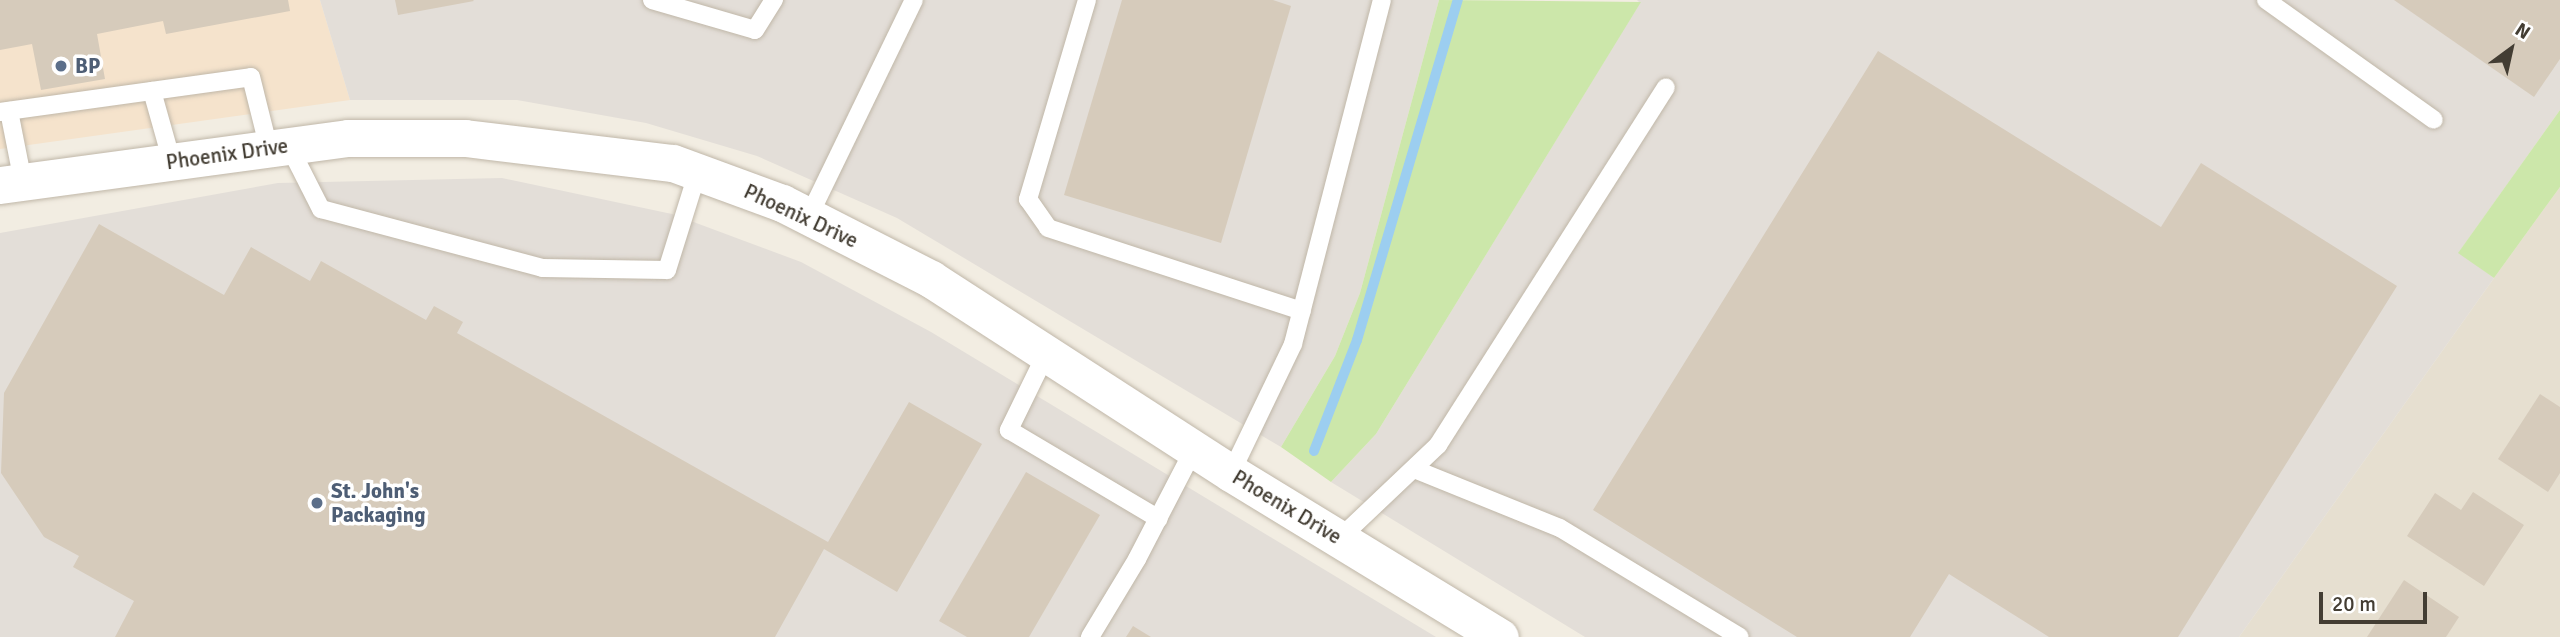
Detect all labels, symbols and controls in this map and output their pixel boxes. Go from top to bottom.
north arrow [2476,14,2546,84]
text: N [2510,18,2535,45]
place label: BP [75,53,100,79]
marker: BP [53,58,69,74]
street label: Phoenix Drive [164,133,290,175]
street label: Phoenix Drive [740,179,862,253]
street label: Phoenix Drive [1228,465,1346,549]
place label: St. John's Packaging [331,478,425,528]
marker: St. John's Packaging [309,495,325,511]
scale bar [2322,578,2430,622]
text: 20 m [2332,591,2376,617]

